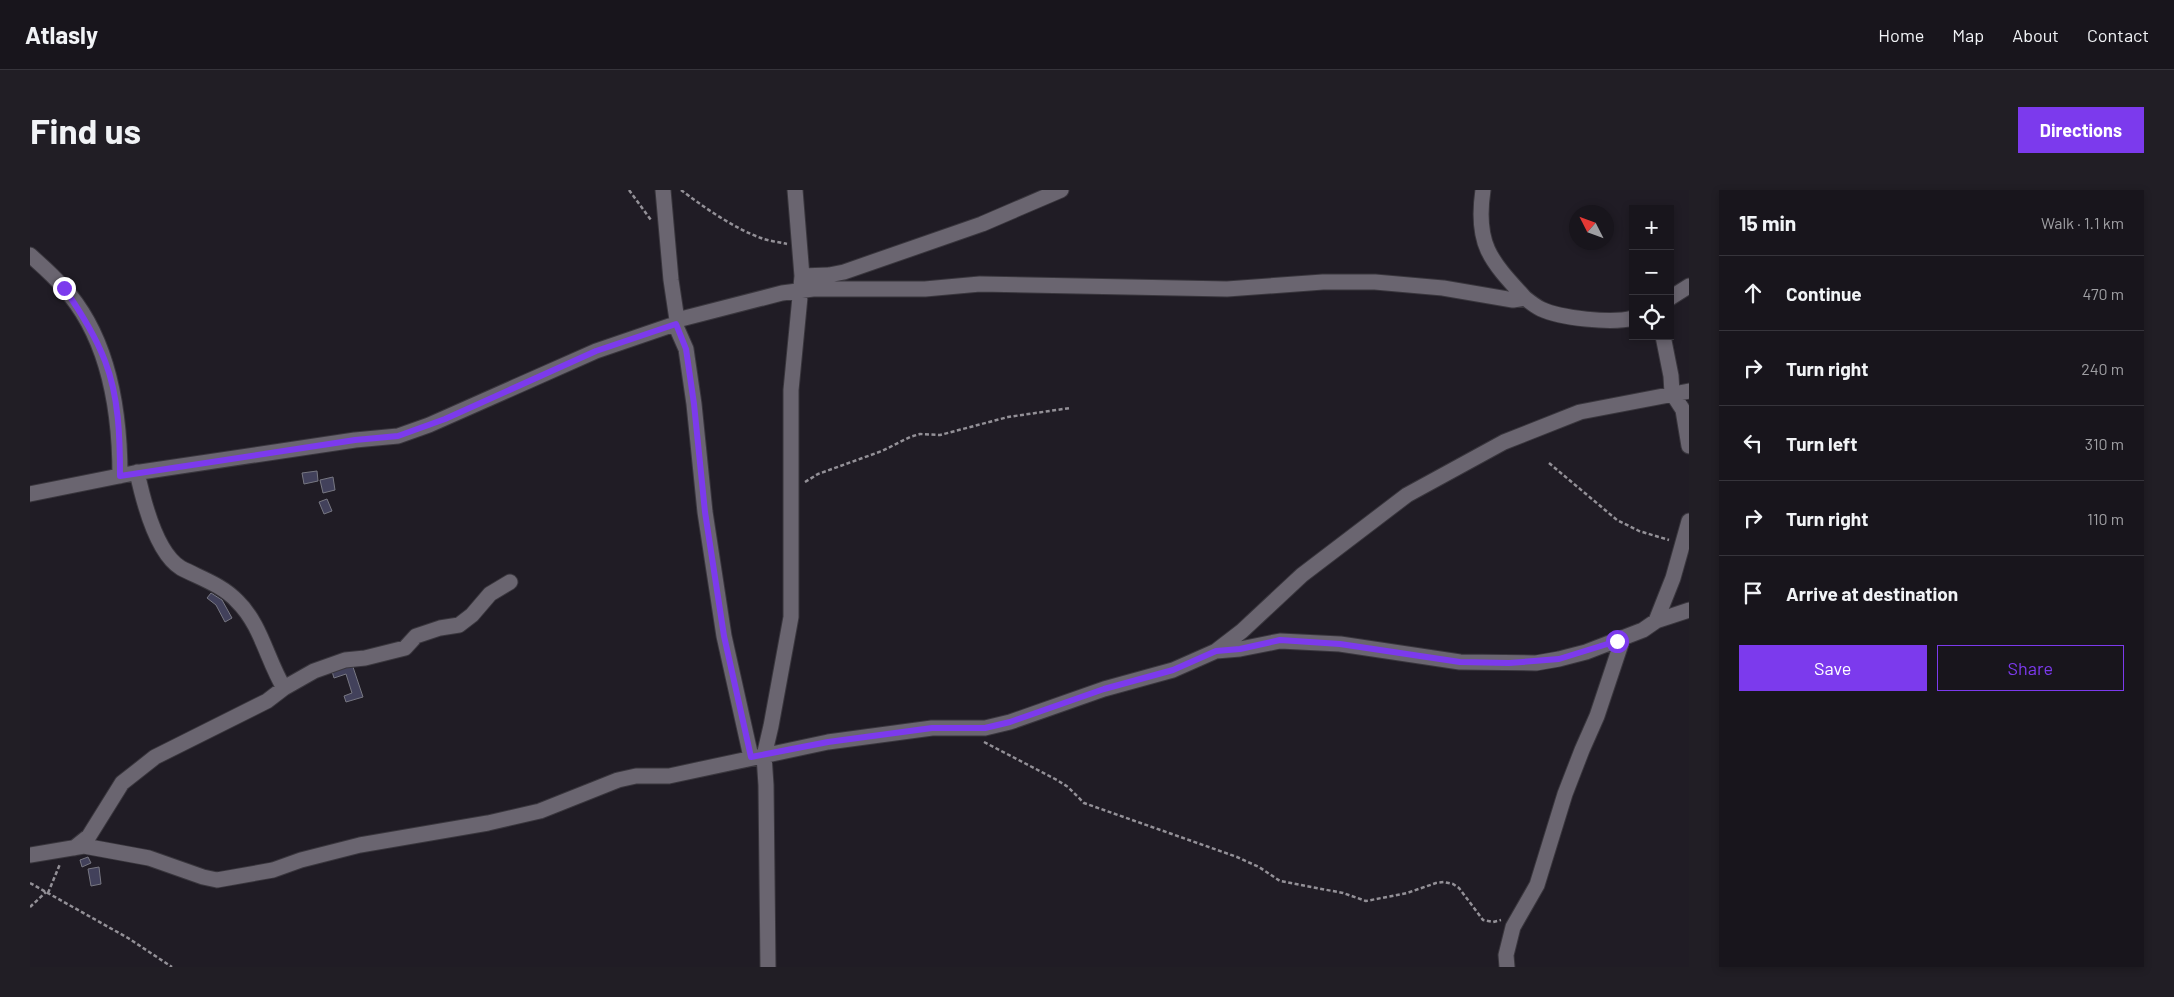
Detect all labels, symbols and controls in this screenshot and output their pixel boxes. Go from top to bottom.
text: Atlasly [25,20,98,49]
text: Home [1878,24,1924,46]
text: Map [1952,24,1984,46]
text: About [2012,24,2059,46]
text: Contact [2087,24,2149,46]
button: Directions [2018,107,2144,153]
text: Find us [30,109,141,151]
north arrow [1569,205,1614,250]
map controls [1629,205,1674,340]
button: + [1629,205,1674,250]
text: 15 min [1739,210,1796,235]
text: Walk · 1.1 km [2041,213,2124,232]
button: − [1629,250,1674,295]
route end [53,277,76,300]
icon: ahead [1739,279,1767,307]
text: Continue [1786,282,1862,305]
text: 470 m [2083,284,2124,303]
button: locate [1629,295,1674,340]
icon: right [1739,354,1767,382]
text: Turn right [1786,357,1868,380]
text: 240 m [2081,359,2124,378]
icon: left [1739,429,1767,457]
text: Turn left [1786,432,1857,455]
text: 310 m [2085,434,2124,453]
icon: right [1739,504,1767,532]
text: Turn right [1786,507,1868,530]
text: 110 m [2087,509,2124,528]
icon: arrive [1739,579,1767,607]
text: Arrive at destination [1786,582,1958,605]
route start [1606,630,1629,653]
button: Save [1739,645,1927,691]
button: Share [1937,645,2124,691]

